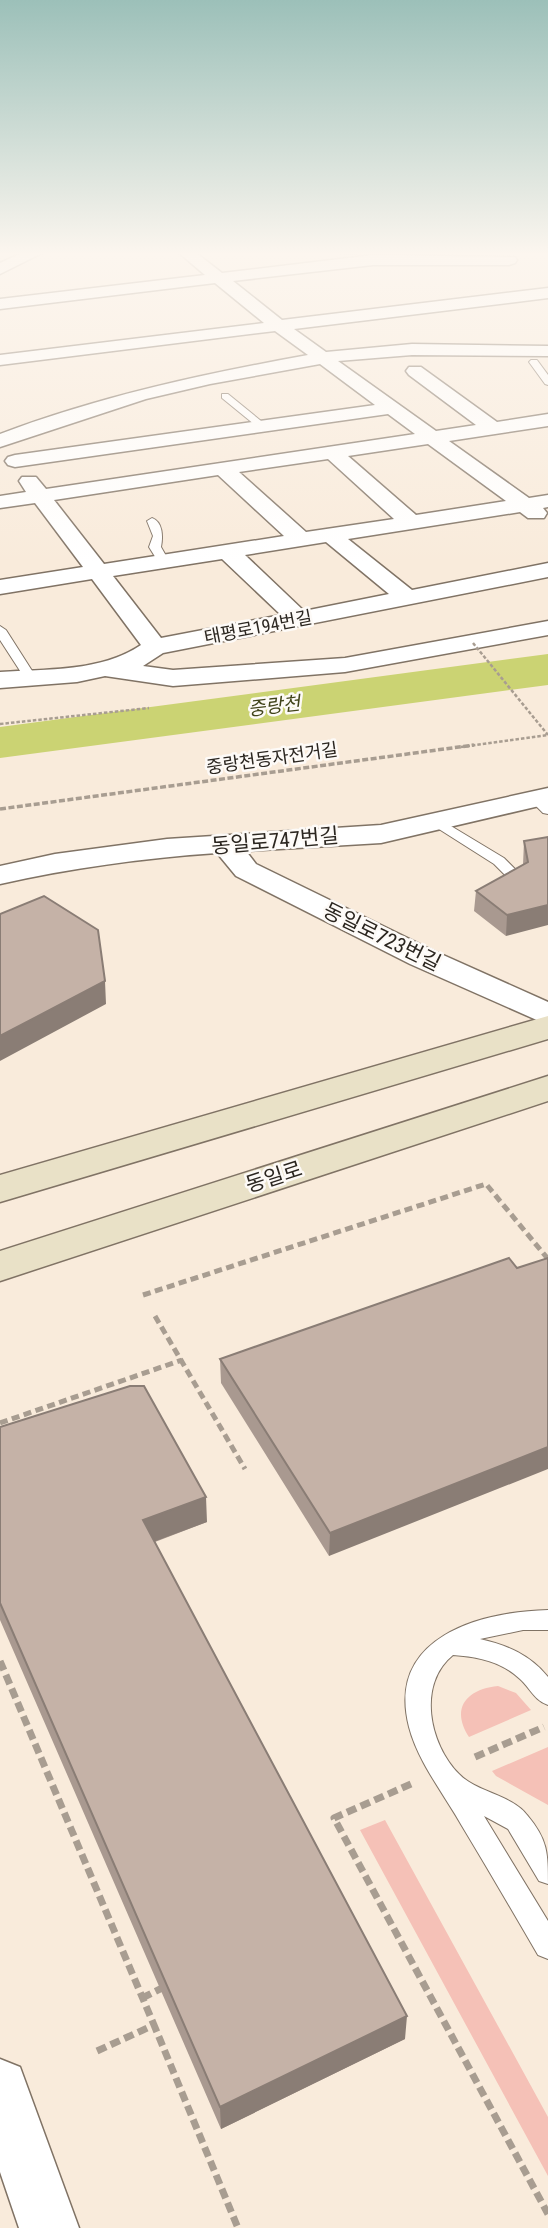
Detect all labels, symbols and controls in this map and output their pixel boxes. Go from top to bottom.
street label: 태평로194번길 [202,606,314,648]
water label: 중랑천 [247,691,303,721]
street label: 중랑천동자전거길 [205,738,339,778]
street label: 동일로747번길 [210,823,340,859]
street label: 동일로723번길 [319,898,445,976]
street label: 동일로 [243,1157,305,1197]

